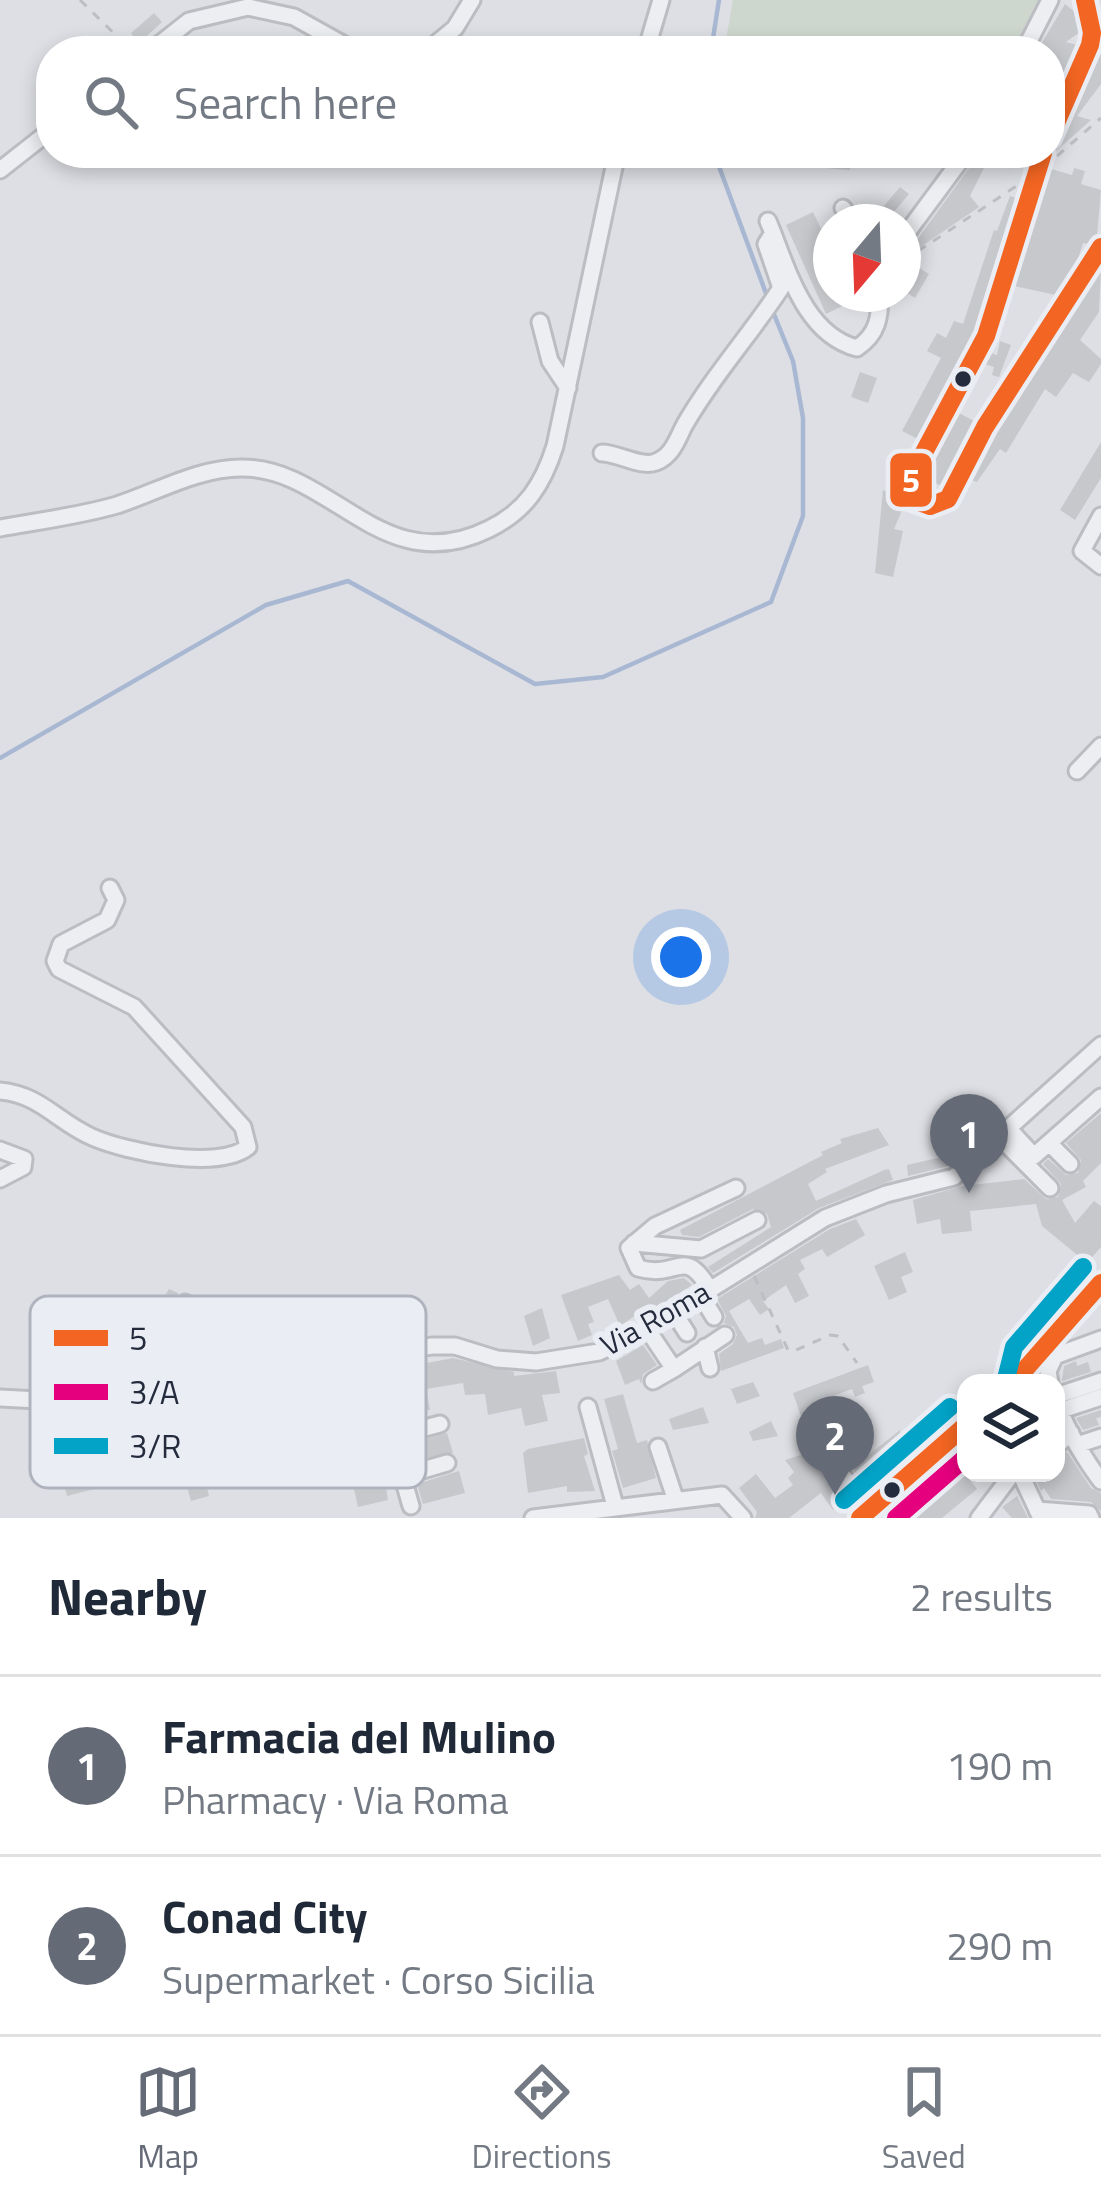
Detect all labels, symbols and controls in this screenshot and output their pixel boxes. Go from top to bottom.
search box [36,36,1065,168]
text: Search here [174,68,397,136]
icon: search [78,69,144,135]
north arrow [813,204,921,312]
unlabelled marker [952,368,974,390]
line badge: 5 [888,451,934,509]
text: 5 [902,455,920,505]
your location [651,927,711,987]
pin: 1 [930,1094,1008,1193]
street label: Via Roma [591,1269,719,1367]
legend [30,1296,426,1488]
text: 5 [129,1313,147,1363]
text: 3/A [129,1367,179,1417]
map controls [957,1374,1065,1482]
button: layers [957,1374,1065,1482]
pin: 2 [796,1396,874,1495]
text: 3/R [129,1421,181,1471]
unlabelled marker [881,1479,903,1501]
text: Nearby [48,1557,207,1635]
text: 2 results [910,1567,1053,1626]
text: Farmacia del Mulino [162,1702,556,1770]
text: 1 [76,1736,98,1795]
text: 190 m [946,1736,1053,1795]
text: Pharmacy · Via Roma [162,1770,508,1829]
text: Conad City [162,1882,367,1950]
text: 2 [76,1916,98,1975]
text: 290 m [946,1916,1053,1975]
text: Supermarket · Corso Sicilia [162,1950,595,2009]
tab: Map [135,2059,201,2181]
tab: Directions [472,2059,611,2181]
tab: Saved [882,2059,966,2181]

